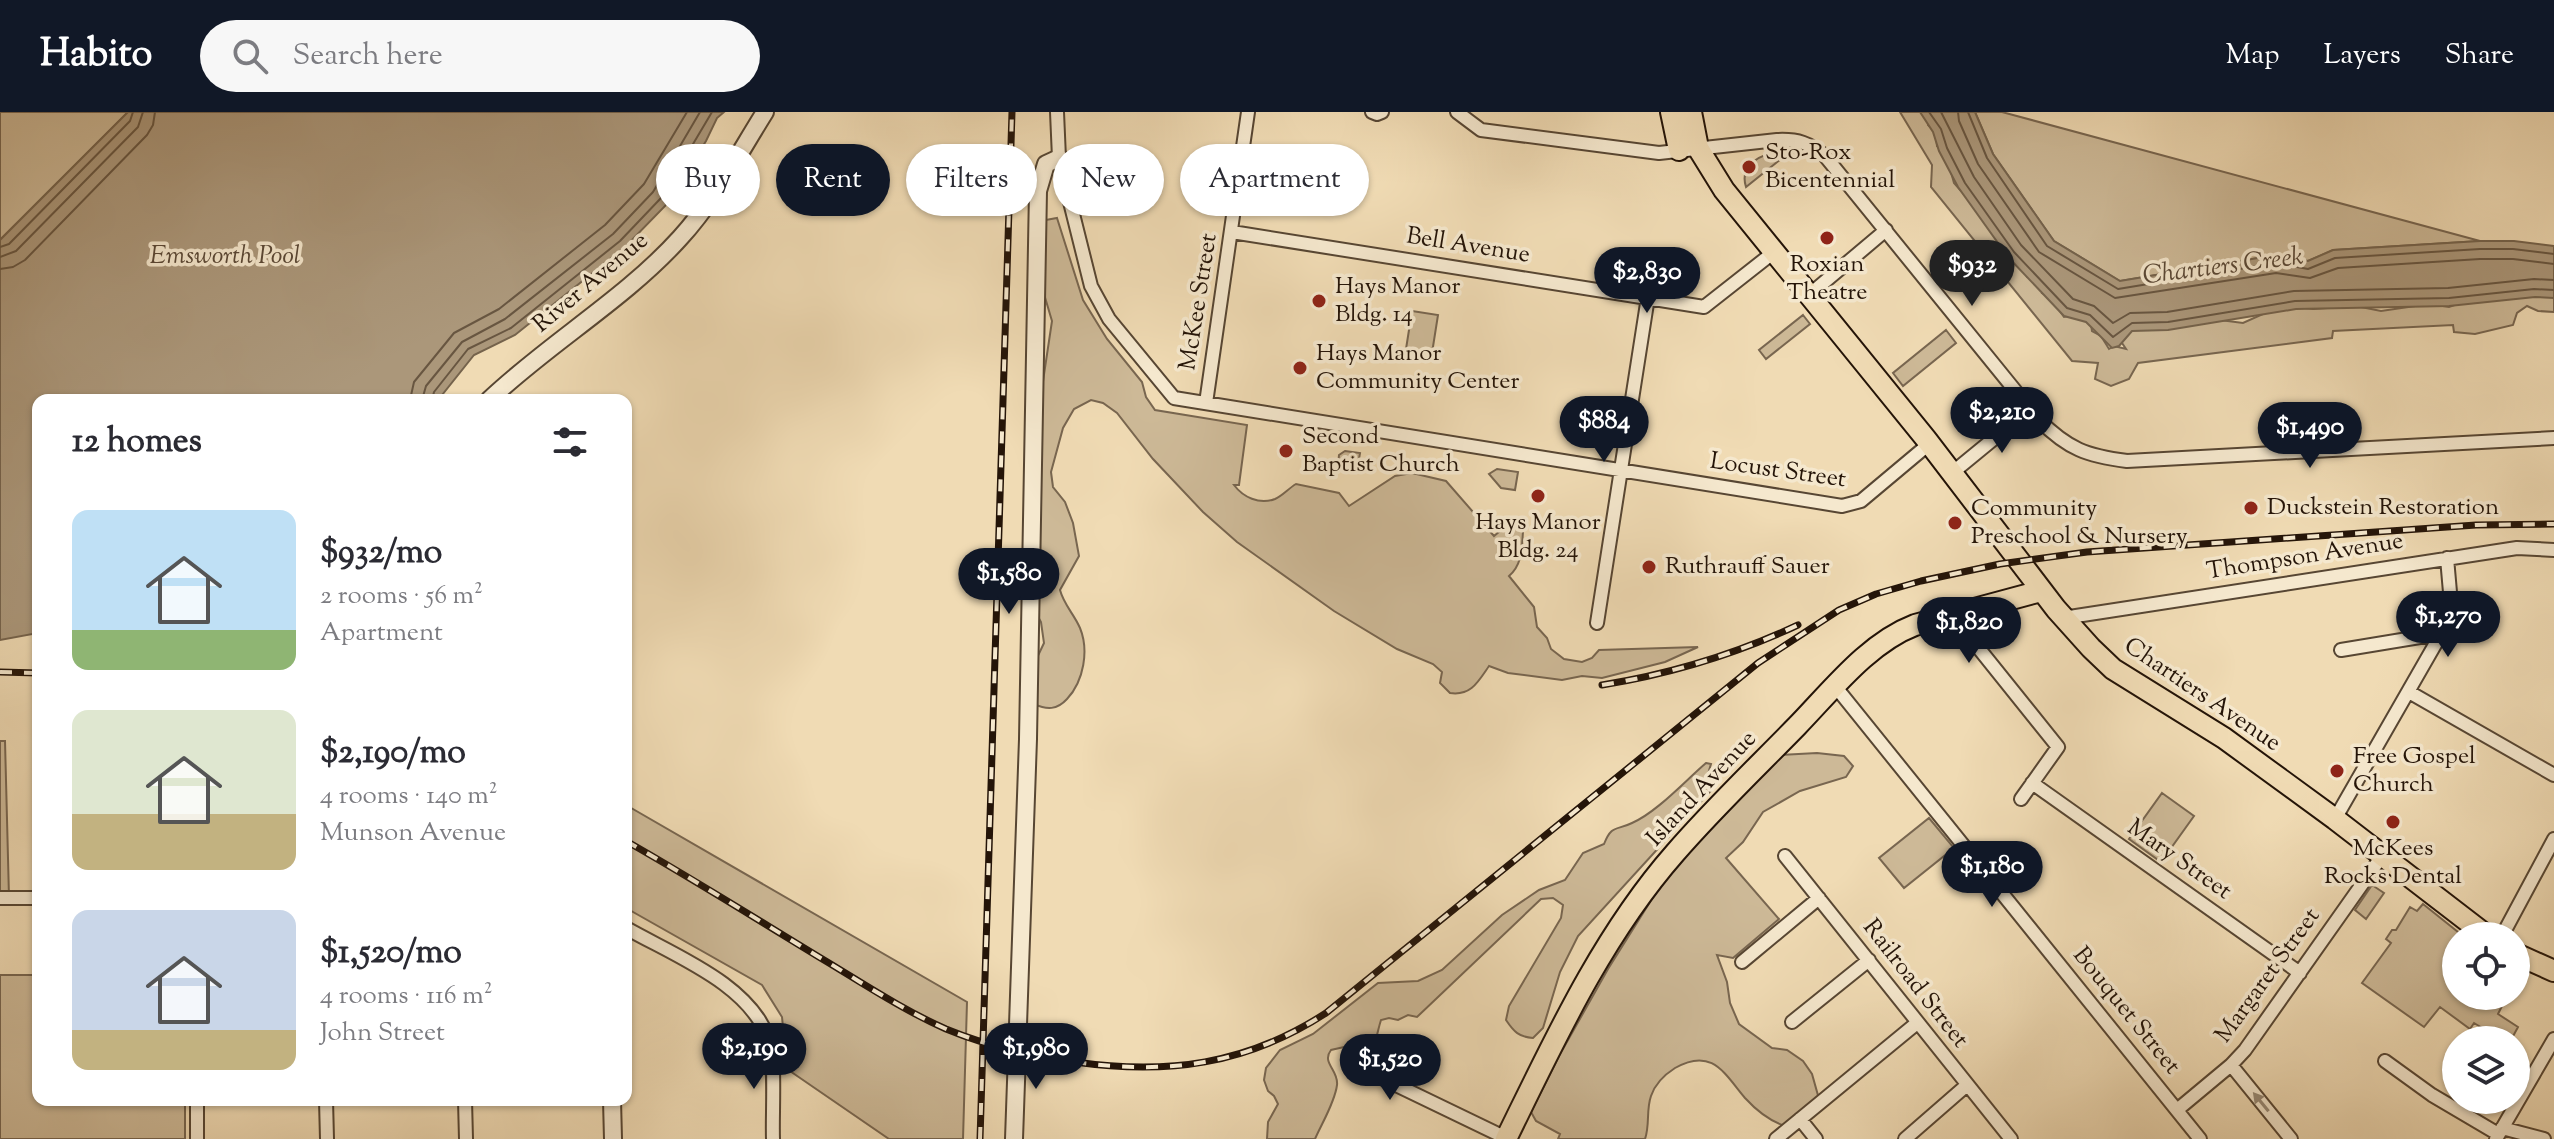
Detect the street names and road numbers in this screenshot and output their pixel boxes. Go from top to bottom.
street label: Bell Avenue [1404,219,1532,273]
street label: River Avenue [526,225,656,341]
street label: McKee Street [1171,231,1227,373]
street label: Locust Street [1708,445,1848,497]
street label: Thompson Avenue [2204,525,2406,589]
street label: Chartiers Avenue [2117,630,2287,760]
street label: Island Avenue [1639,723,1765,855]
street label: Mary Street [2120,811,2238,909]
street label: Margaret Street [2207,901,2329,1051]
street label: Railroad Street [1854,912,1976,1056]
street label: Bouquet Street [2064,940,2188,1082]

